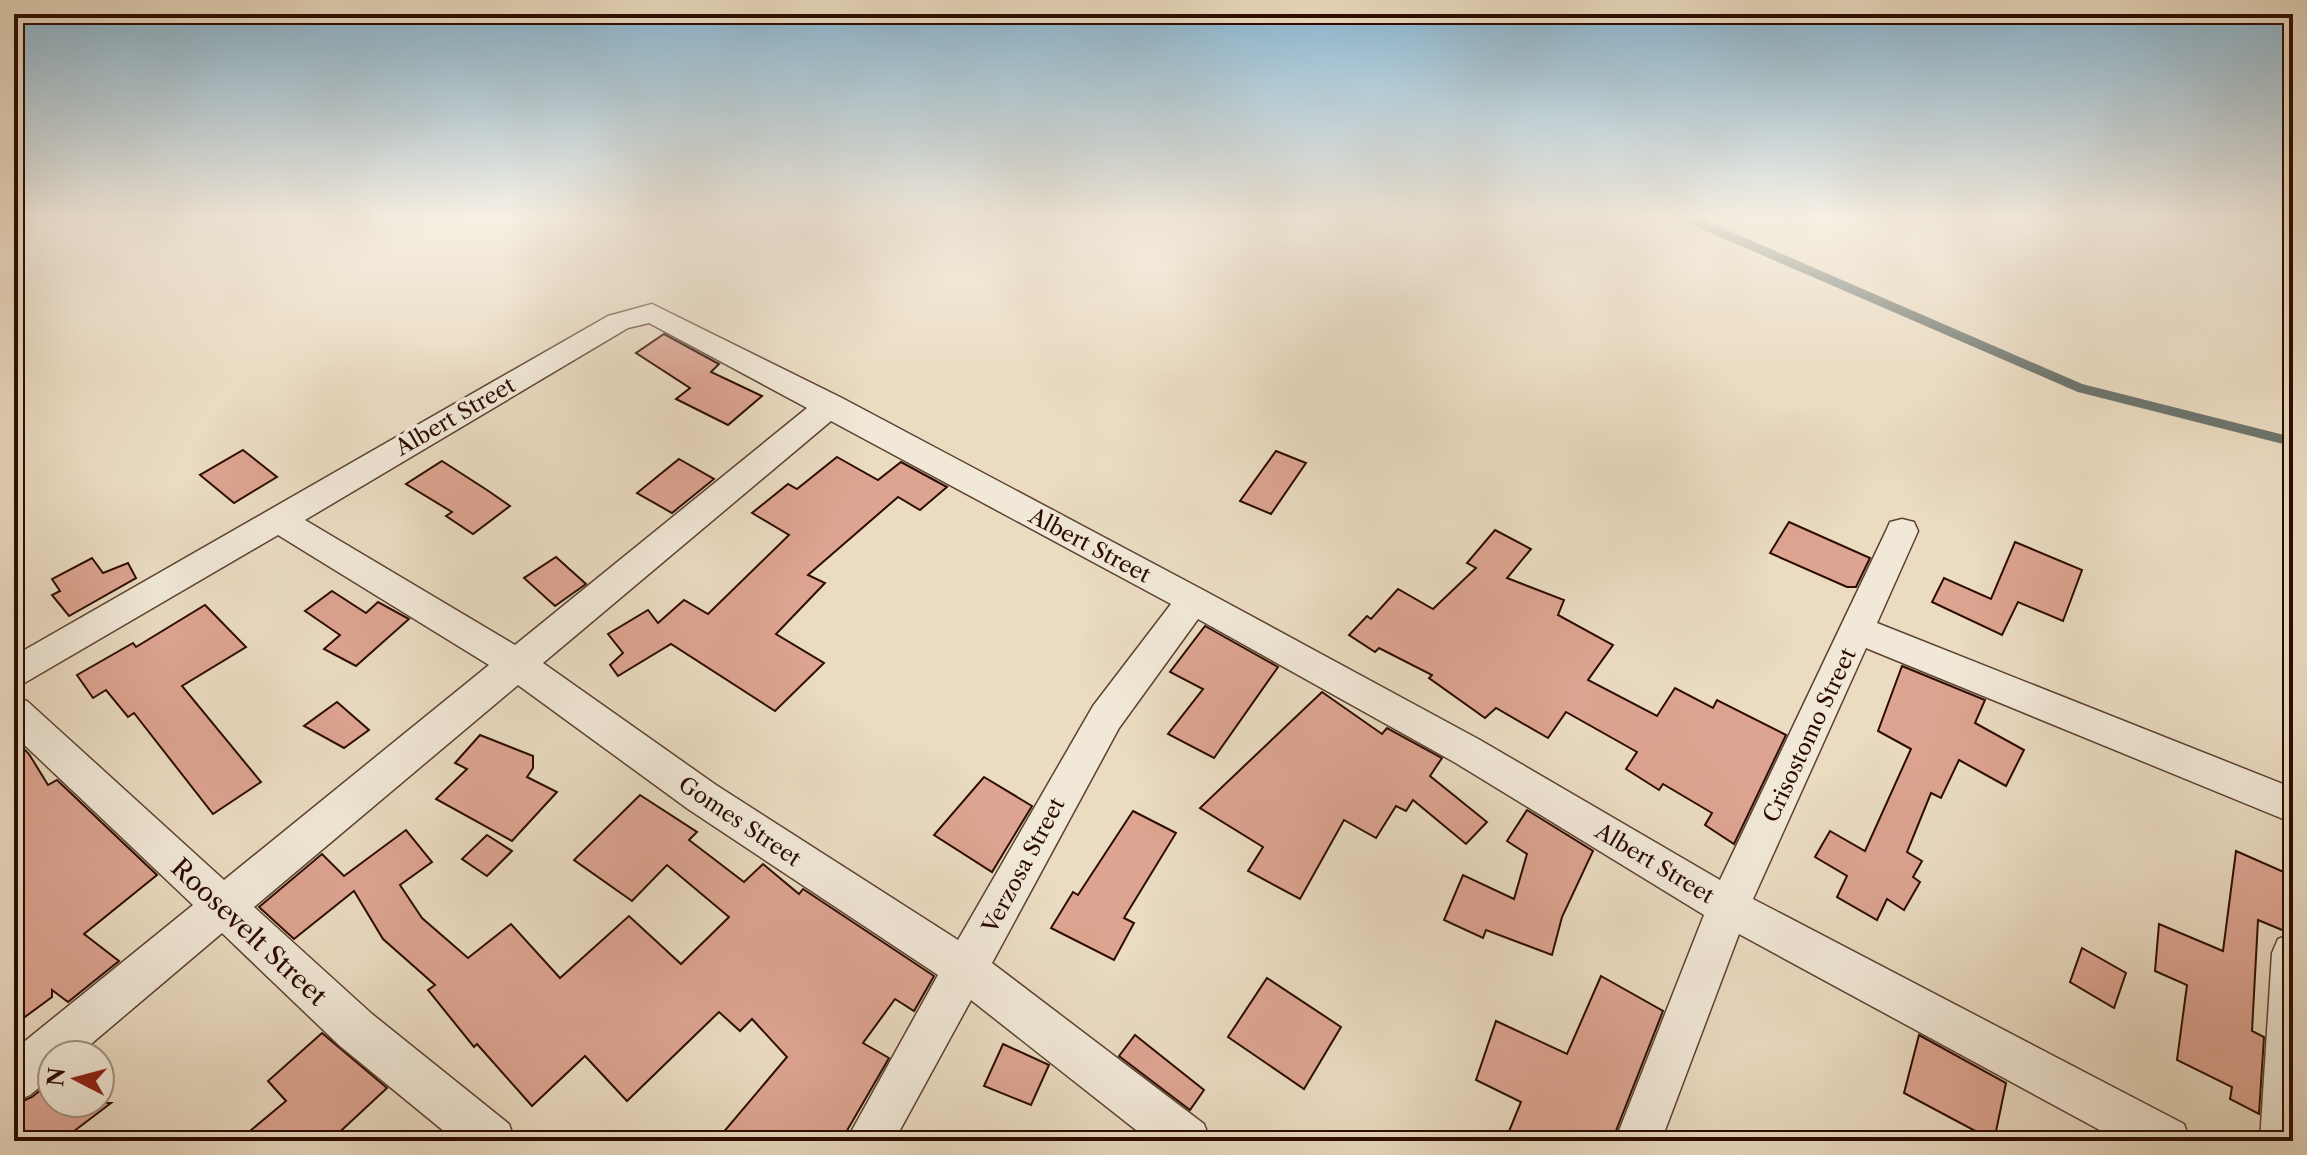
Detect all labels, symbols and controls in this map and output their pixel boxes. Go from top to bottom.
street label: Albert Street [390,371,520,462]
street label: Albert Street [1024,502,1155,589]
street label: Crisostomo Street [1757,644,1862,827]
street label: Gomes Street [673,771,806,872]
street label: Verzosa Street [976,793,1071,938]
street label: Albert Street [1590,817,1719,910]
street label: Roosevelt Street [164,852,334,1013]
north arrow [36,1039,116,1119]
text: N [42,1066,71,1088]

